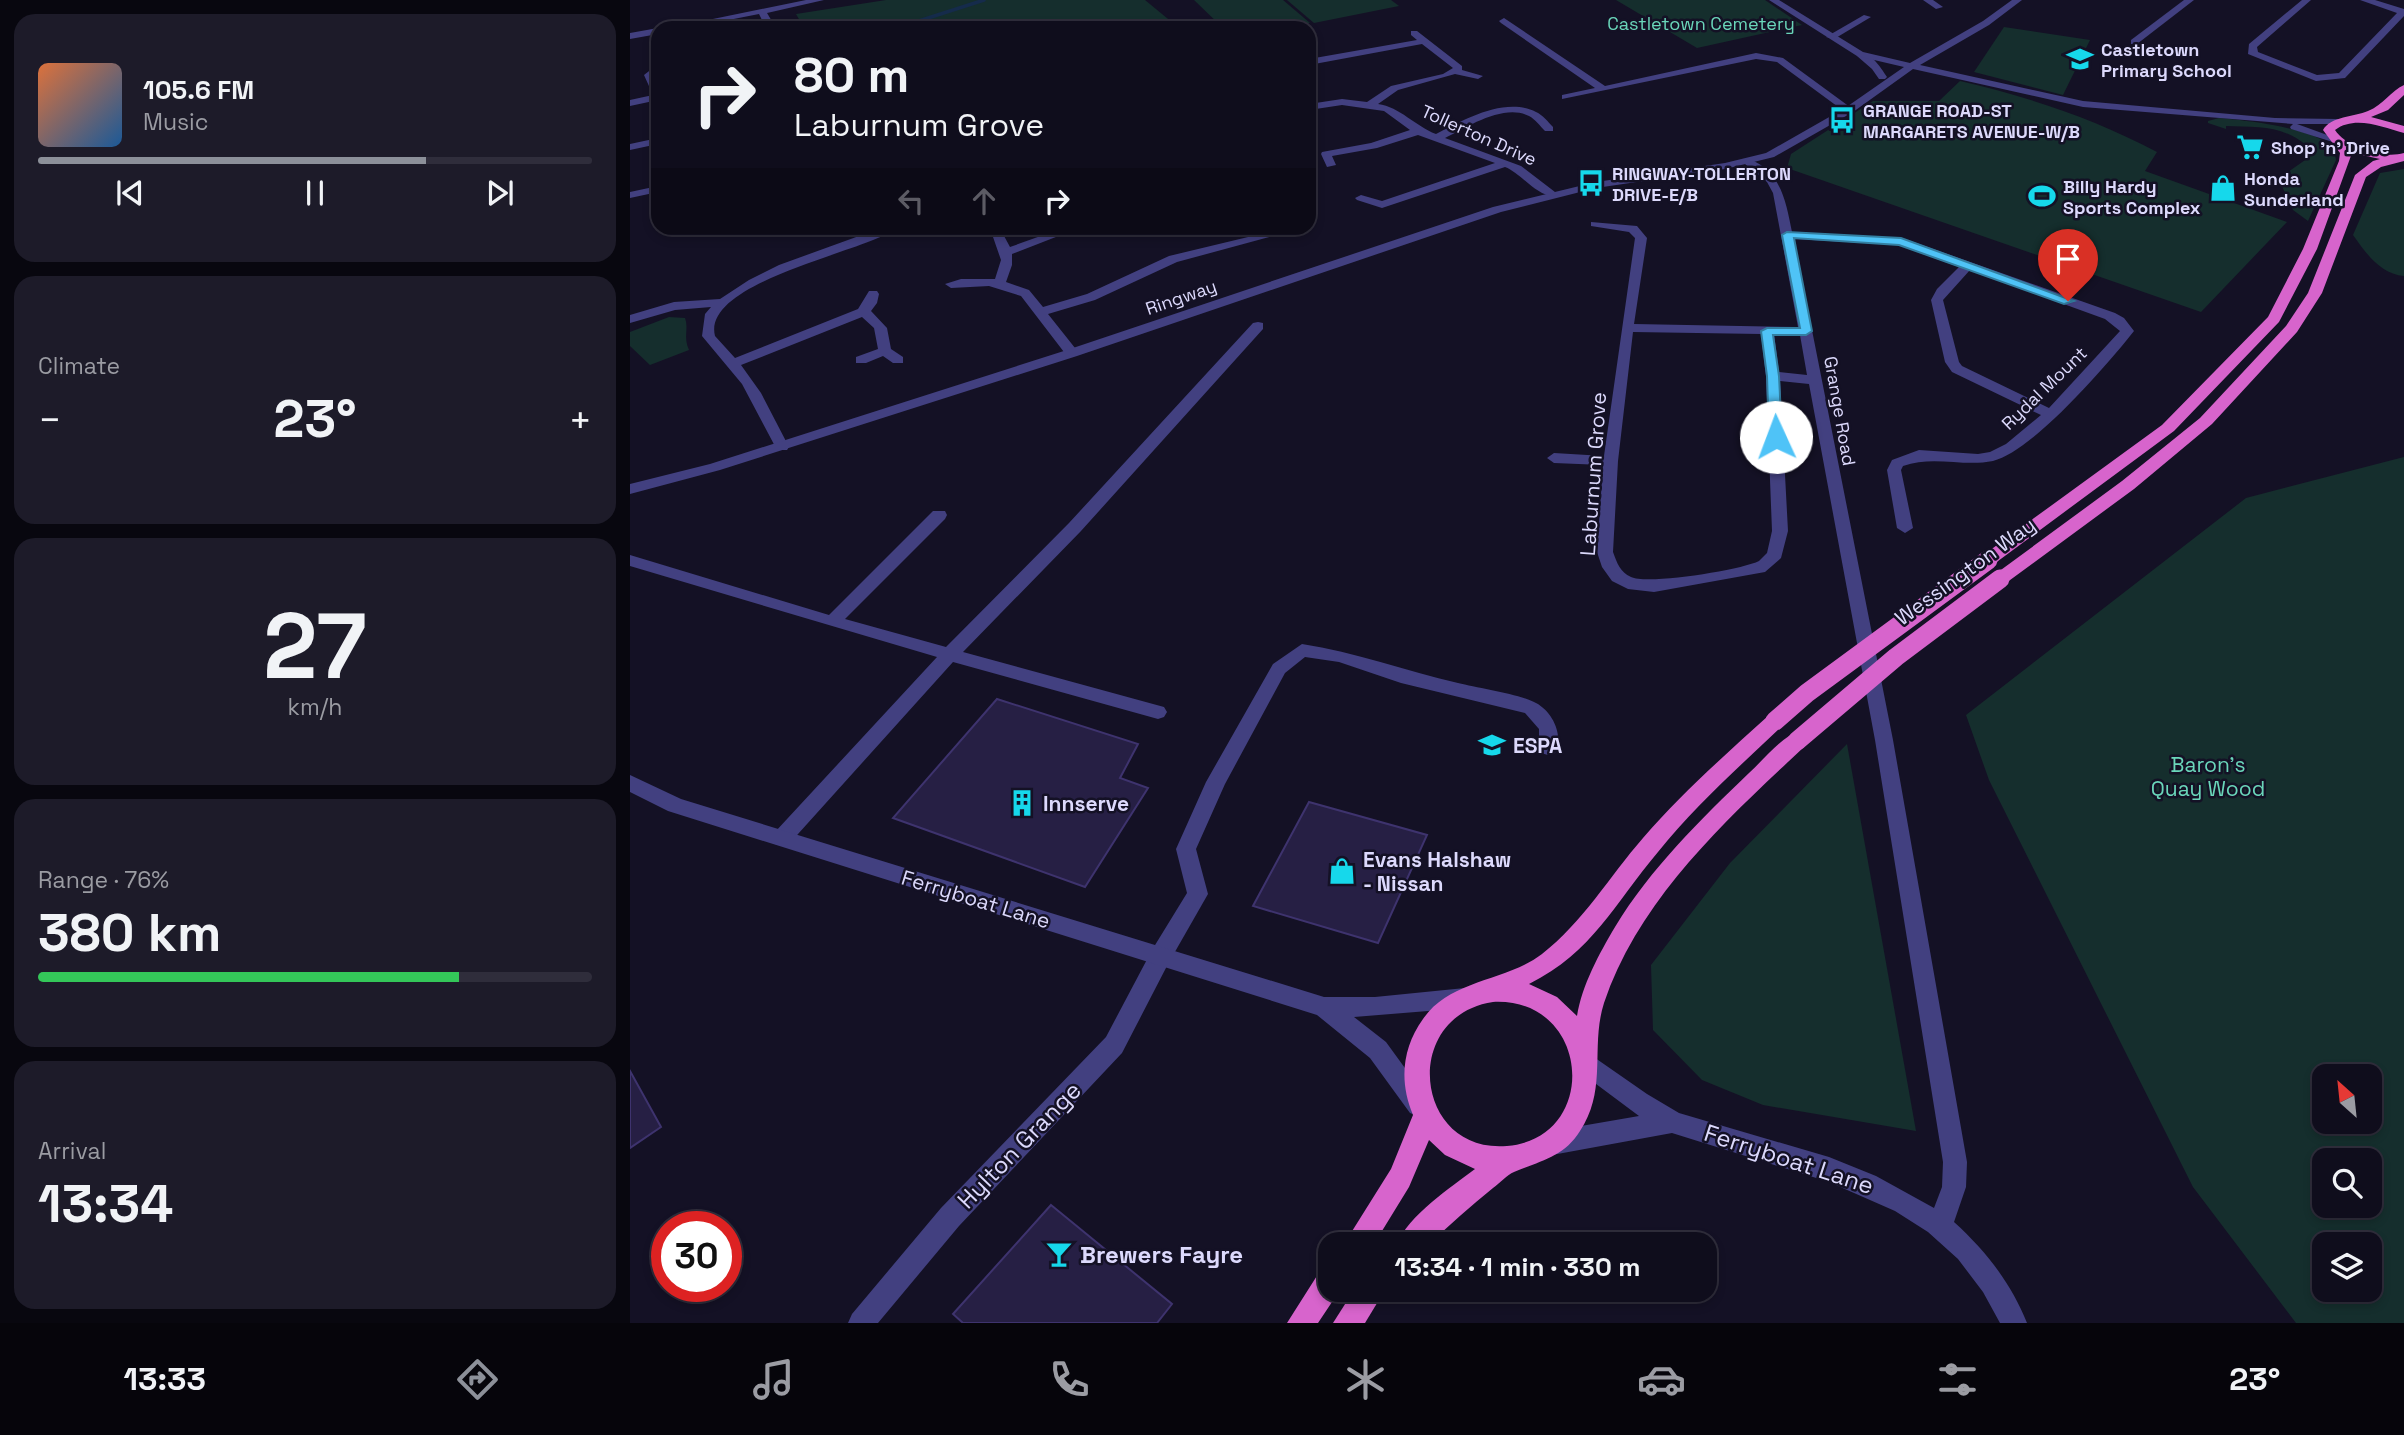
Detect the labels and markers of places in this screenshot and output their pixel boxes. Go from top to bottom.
place label: Castletown Primary School [2101,38,2232,82]
school or university icon: Castletown Primary School [2065,44,2095,74]
place label: GRANGE ROAD-ST MARGARETS AVENUE-W/B [1863,99,2080,143]
bus stop icon: GRANGE ROAD-ST MARGARETS AVENUE-W/B [1827,105,1857,135]
supermarket icon: Shop 'n' Drive [2235,132,2265,162]
place label: Shop 'n' Drive [2271,136,2390,159]
place label: RINGWAY-TOLLERTON DRIVE-E/B [1612,162,1791,206]
place label: Honda Sunderland [2244,167,2344,211]
bus stop icon: RINGWAY-TOLLERTON DRIVE-E/B [1576,168,1606,198]
shop icon: Honda Sunderland [2208,173,2238,203]
place label: Billy Hardy Sports Complex [2063,175,2201,219]
sports icon: Billy Hardy Sports Complex [2027,181,2057,211]
pin [2038,229,2098,301]
school or university icon: ESPA [1477,730,1507,760]
place label: ESPA [1513,732,1562,759]
building icon: Innserve [1007,788,1037,818]
place label: Innserve [1043,790,1129,817]
place label: Evans Halshaw - Nissan [1363,846,1511,897]
shop icon: Evans Halshaw - Nissan [1327,856,1357,886]
bar icon: Brewers Fayre [1044,1239,1074,1269]
place label: Brewers Fayre [1080,1239,1243,1270]

